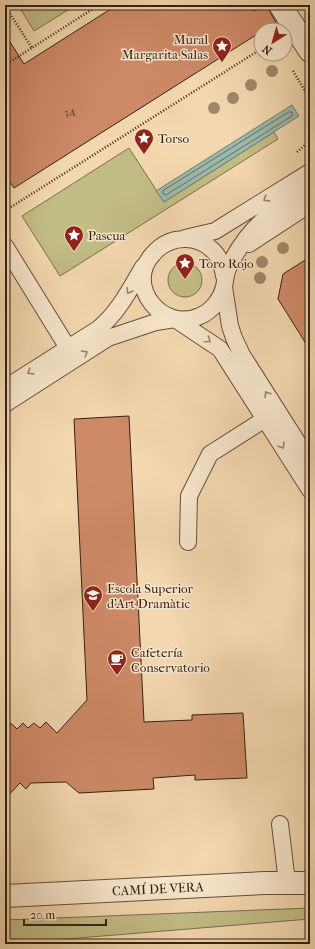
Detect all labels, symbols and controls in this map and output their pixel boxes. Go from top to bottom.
north arrow [253,22,293,62]
place label: Mural Margarita Salas [122,32,208,62]
place icon: Mural Margarita Salas [211,35,233,63]
text: N [260,41,275,57]
house number: 3A [64,106,77,119]
place icon: Torso [133,127,155,155]
place label: Torso [158,131,189,146]
one-way arrow [264,194,271,201]
place icon: Pascua [63,224,85,252]
place label: Pascua [88,228,127,243]
place icon: Toro Rojo [174,252,196,280]
place label: Toro Rojo [199,256,254,271]
one-way arrow [126,287,134,294]
one-way arrow [203,335,210,342]
one-way arrow [81,350,88,357]
one-way arrow [27,367,34,375]
one-way arrow [264,391,271,398]
one-way arrow [277,442,284,449]
place label: Escola Superior d'Art Dramàtic [107,581,194,611]
school or university icon: Escola Superior d'Art Dramàtic [82,584,104,612]
place label: Cafetería Conservatorio [131,645,210,675]
cafe icon: Cafetería Conservatorio [106,648,128,676]
street label: CAMÍ DE VERA [112,879,205,898]
scale bar [24,901,106,927]
text: 20 m [30,908,55,922]

